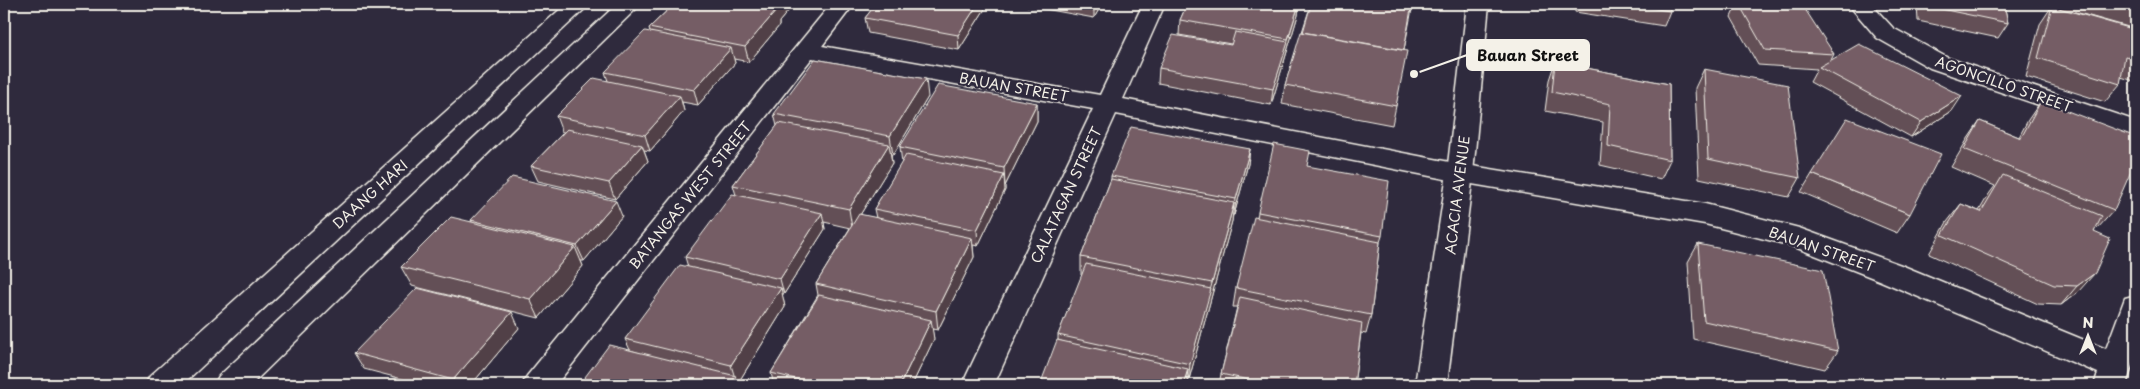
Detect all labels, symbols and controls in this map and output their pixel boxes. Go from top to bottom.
callout: Bauan Street [1467,40,1589,70]
text: Bauan Street [1477,43,1579,66]
street label: AGONCILLO STREET [1933,51,2076,117]
street label: BAUAN STREET [958,67,1071,107]
street label: BATANGAS WEST STREET [624,116,756,273]
street label: CALATAGAN STREET [1025,123,1107,267]
street label: ACACIA AVENUE [1439,134,1475,256]
street label: DAANG HARI [328,154,412,234]
street label: BAUAN STREET [1766,221,1878,277]
north arrow [2062,312,2112,362]
text: N [2082,312,2094,333]

